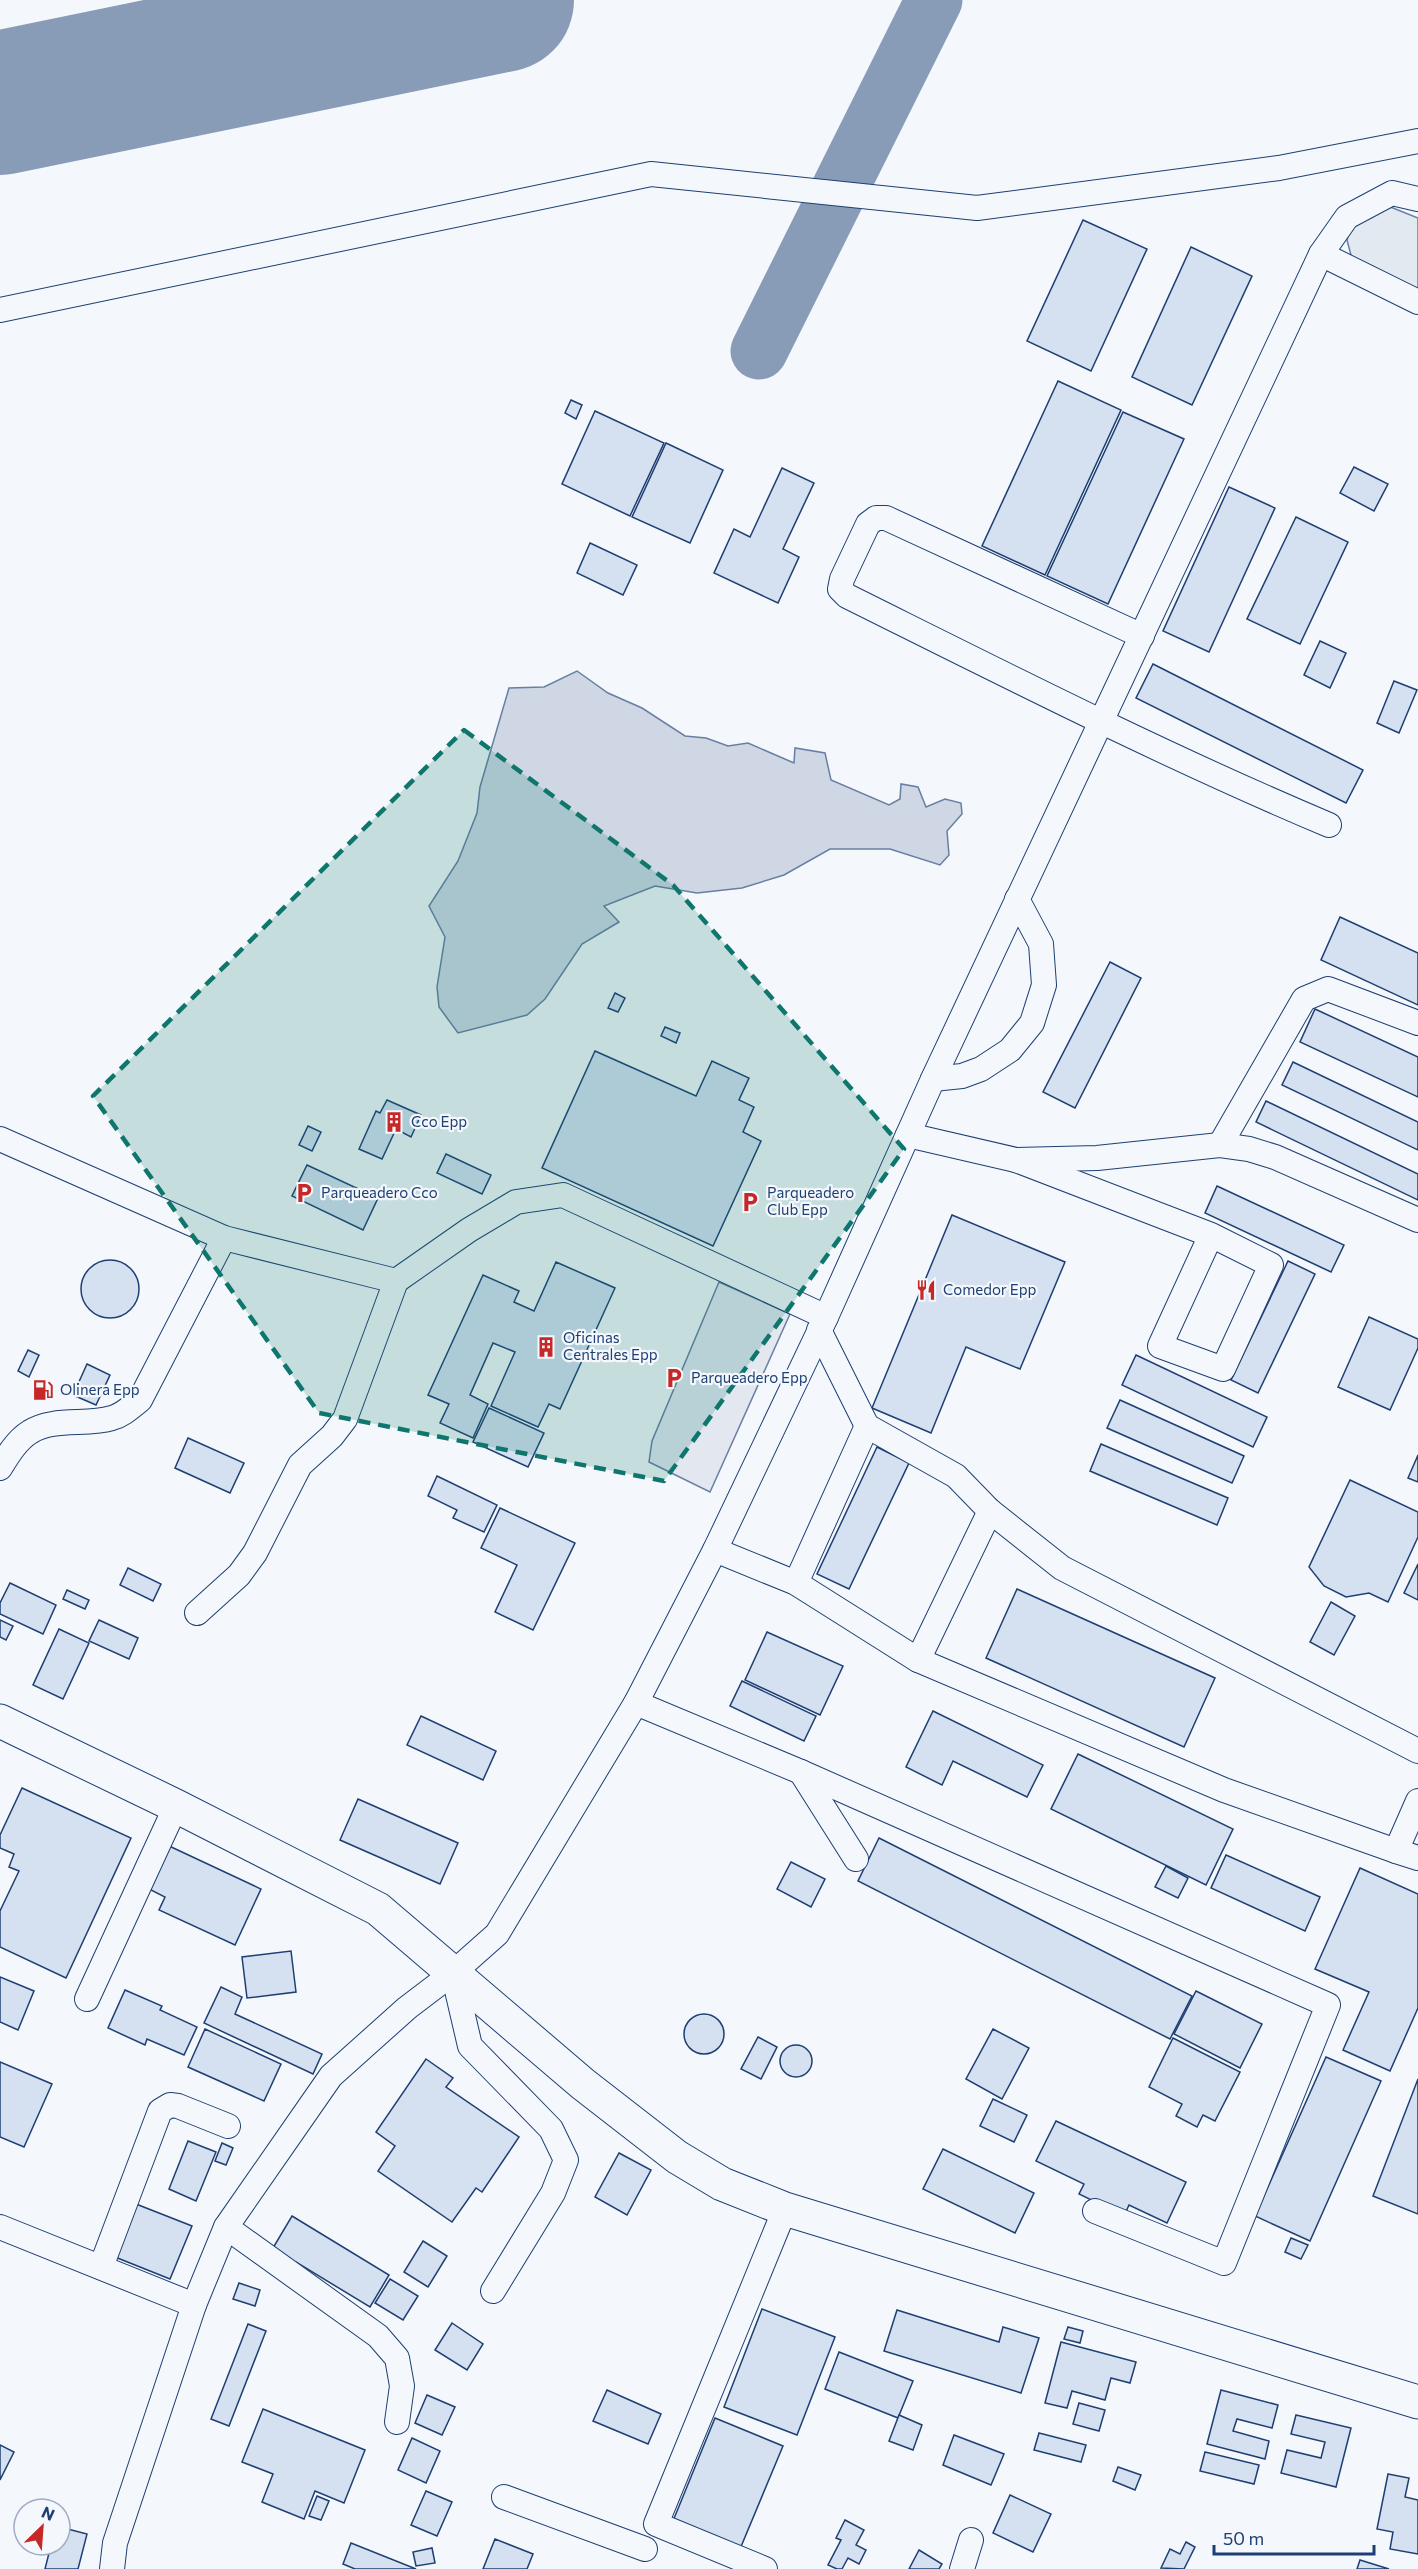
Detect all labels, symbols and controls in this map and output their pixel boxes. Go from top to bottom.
building icon: Cco Epp [382,1110,406,1134]
place label: Cco Epp [411,1112,467,1130]
parking icon: Parqueadero Cco [292,1181,316,1205]
place label: Parqueadero Cco [321,1183,438,1201]
place label: Parqueadero Club Epp [767,1183,854,1218]
parking icon: Parqueadero Club Epp [738,1190,762,1214]
restaurant icon: Comedor Epp [914,1278,938,1302]
place label: Comedor Epp [943,1280,1037,1298]
place label: Oficinas Centrales Epp [563,1328,658,1363]
building icon: Oficinas Centrales Epp [534,1335,558,1359]
parking icon: Parqueadero Epp [662,1366,686,1390]
place label: Parqueadero Epp [691,1368,808,1386]
fuel station icon: Olinera Epp [31,1378,55,1402]
place label: Olinera Epp [60,1380,140,1398]
north arrow [12,2497,72,2557]
text: N [39,2502,58,2524]
scale bar [1214,2518,1374,2556]
text: 50 m [1223,2527,1264,2549]

